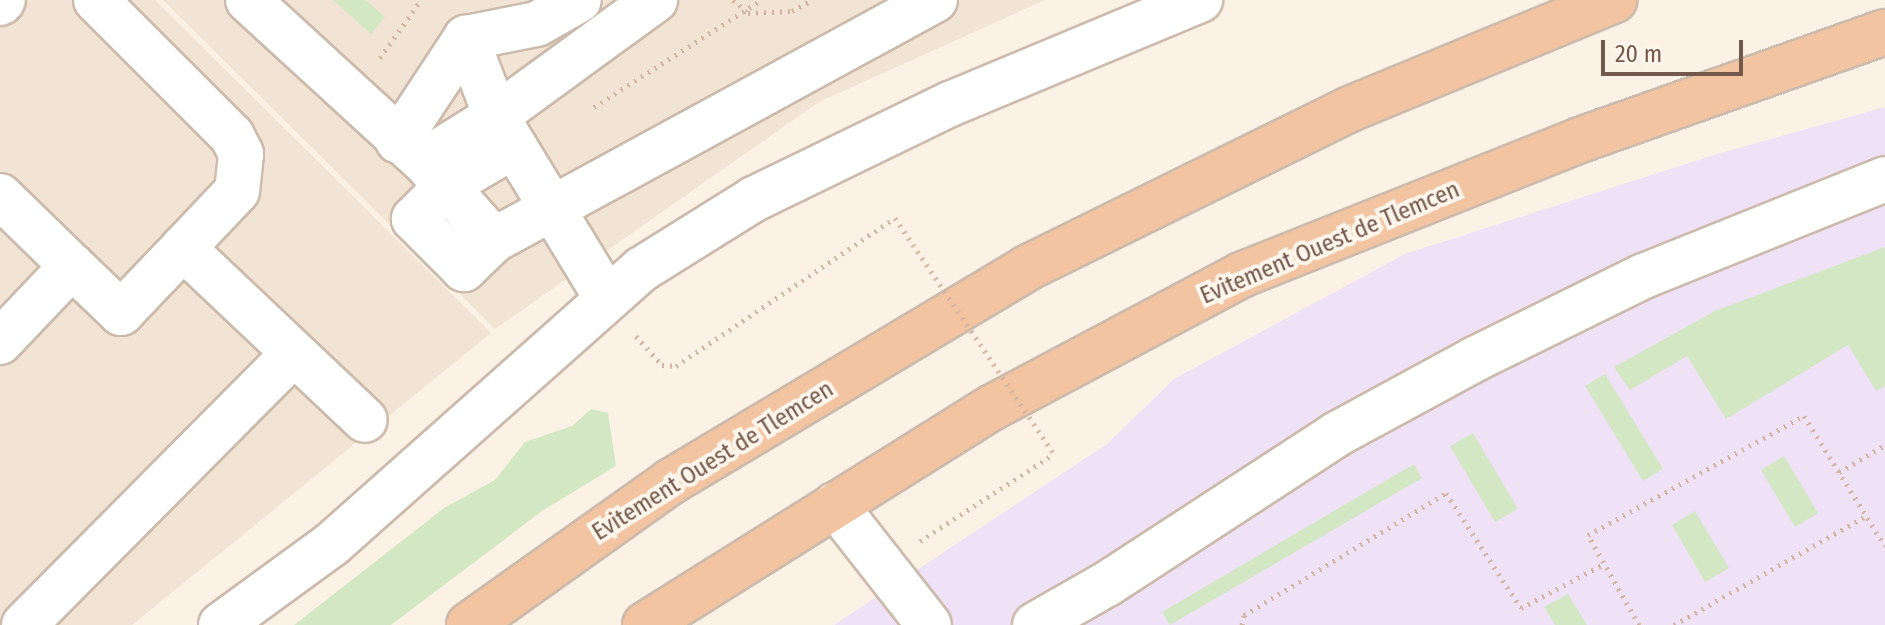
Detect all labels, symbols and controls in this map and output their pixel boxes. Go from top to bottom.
scale bar [1605,24,1747,74]
text: 20 m [1615,40,1662,68]
street label: Evitement Ouest de Tlemcen [1196,175,1464,311]
street label: Evitement Ouest de Tlemcen [587,375,839,547]

